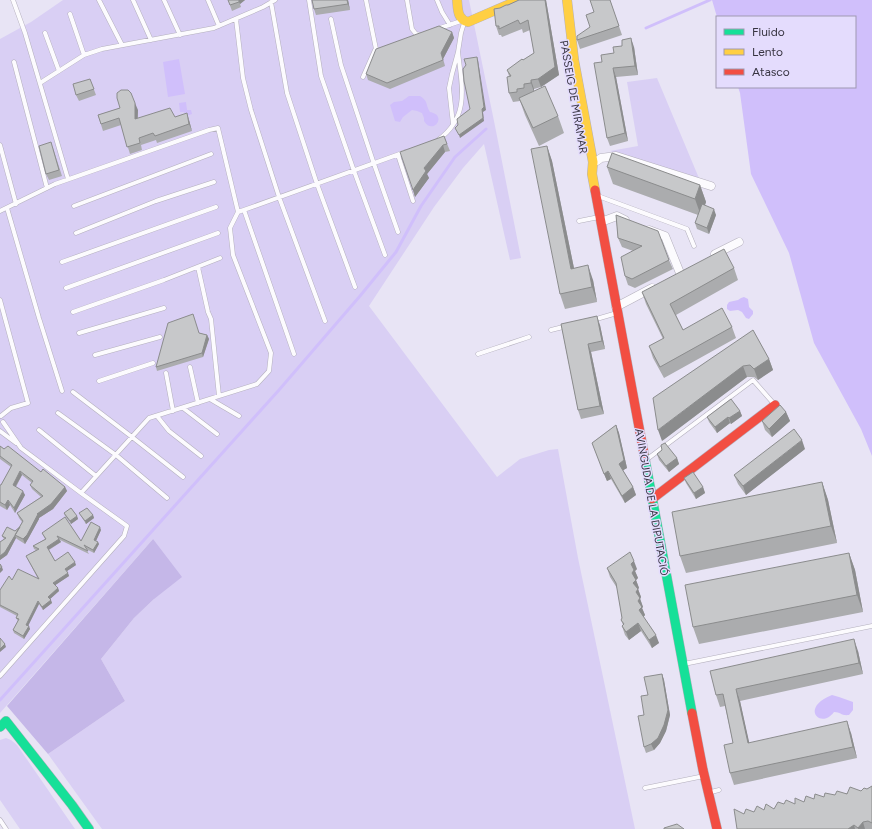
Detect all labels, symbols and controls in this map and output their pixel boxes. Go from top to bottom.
legend [716,16,856,88]
text: Fluido [752,25,785,39]
street label: PASSEIG DE MIRAMAR [557,39,590,155]
text: Lento [752,45,783,59]
text: Atasco [752,65,790,79]
street label: AVINGUDA DE LA DIPUTACIÓ [632,427,672,577]

